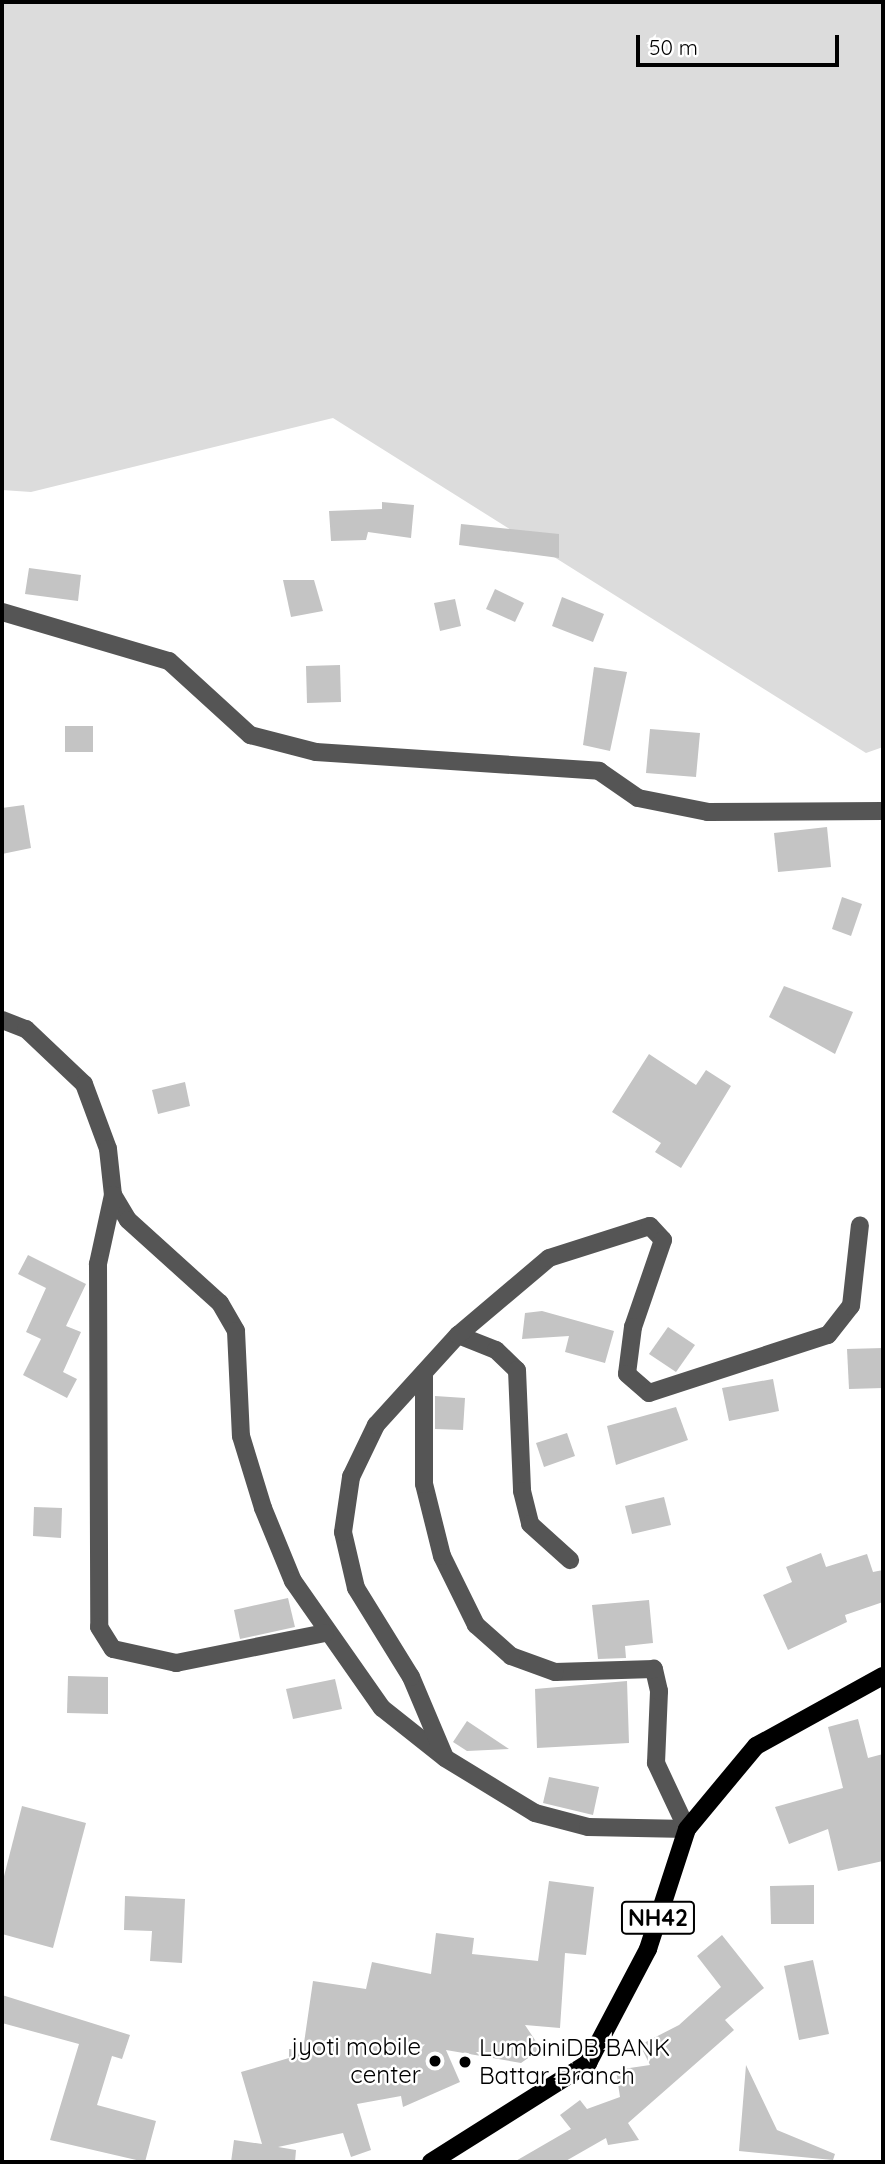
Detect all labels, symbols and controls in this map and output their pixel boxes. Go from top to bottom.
scale bar [640,21,843,65]
text: 50 m [649,34,698,60]
road number: NH42 [620,1898,696,1938]
place label: jyoti mobile center [292,2033,421,2089]
place label: LumbiniDB BANK Battar Branch [479,2034,670,2090]
marker: jyoti mobile center [427,2053,443,2069]
marker: LumbiniDB BANK Battar Branch [457,2054,473,2070]

